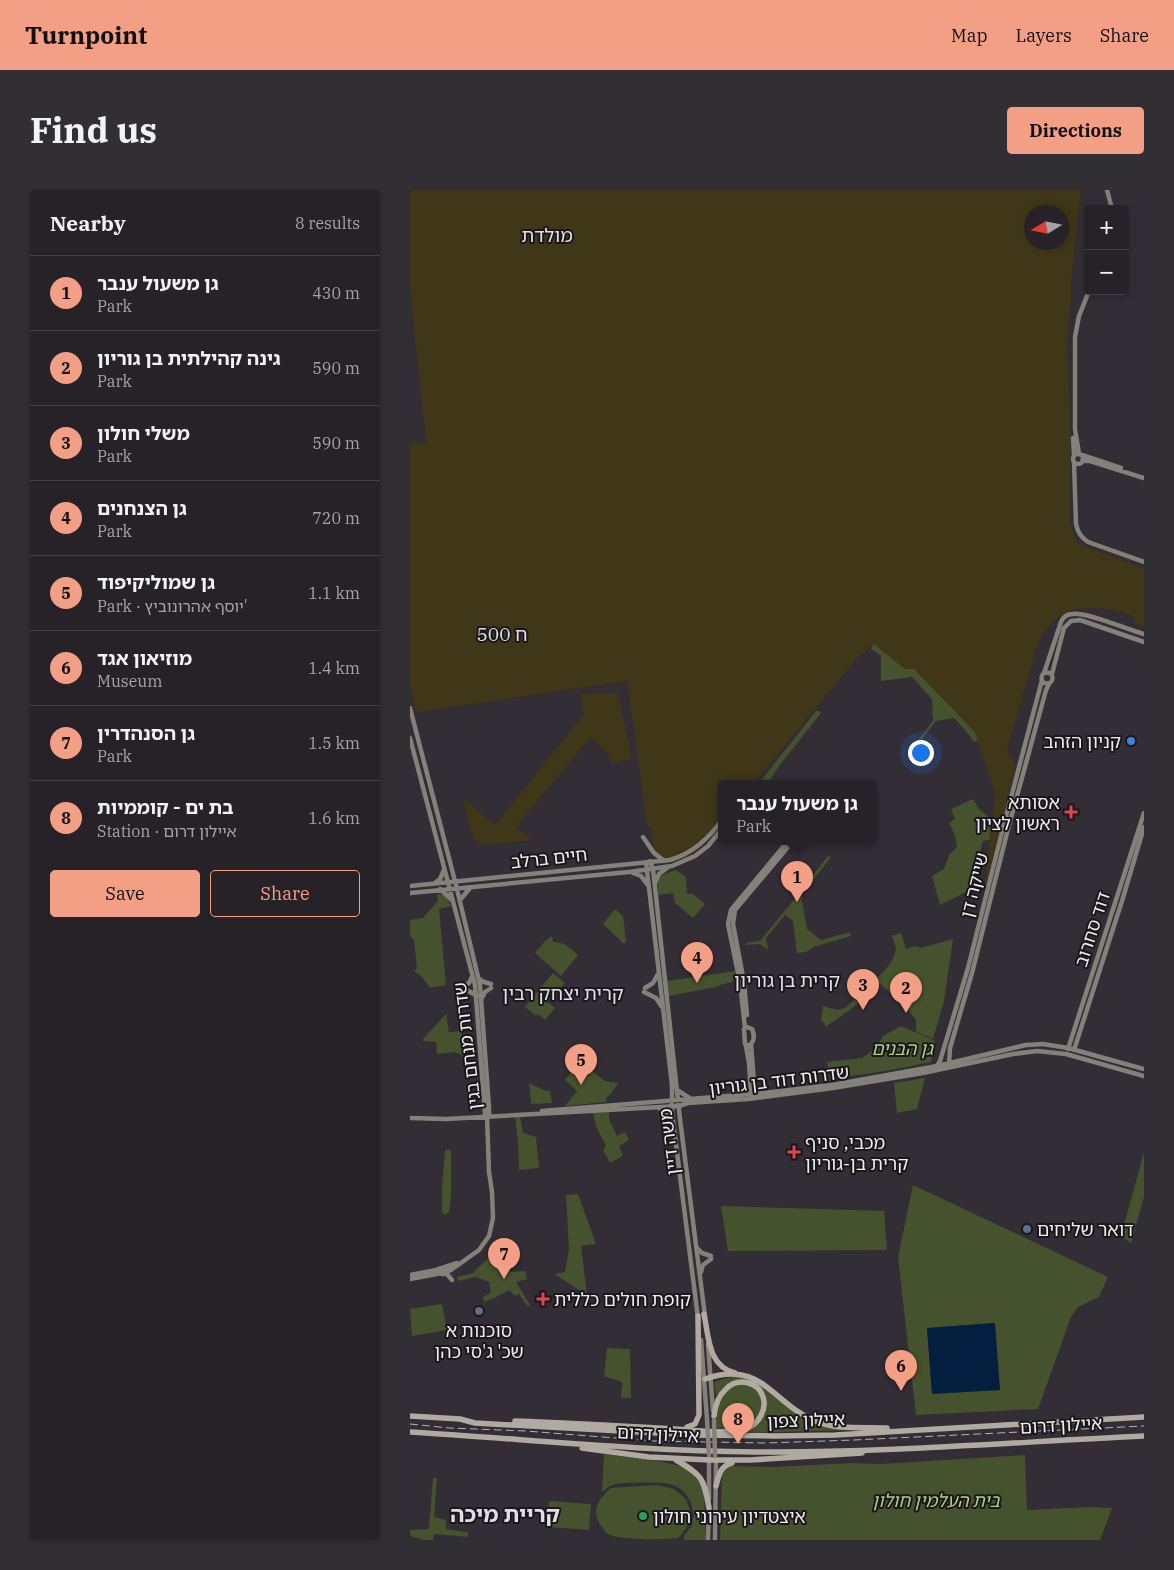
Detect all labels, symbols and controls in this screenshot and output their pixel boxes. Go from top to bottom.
text: Turnpoint [25,19,147,51]
text: Map [951,24,988,47]
text: Layers [1016,24,1072,47]
text: Share [1100,24,1149,47]
text: Find us [30,107,157,153]
button: Directions [1007,107,1144,154]
north arrow [1024,205,1069,250]
map controls [1084,205,1129,295]
button: + [1084,205,1129,250]
text: Nearby [50,209,126,237]
text: 8 results [295,213,360,233]
district label: מולדת [521,223,573,247]
button: − [1084,250,1129,295]
text: גן משעול ענבר [97,271,219,295]
text: 1 [61,283,71,303]
text: 430 m [312,283,360,303]
text: Park [97,296,132,316]
text: גינה קהילתית בן גוריון [97,346,280,370]
text: 2 [61,358,71,378]
text: 590 m [312,358,360,378]
text: Park [97,371,132,391]
text: משלי חולון [97,421,190,445]
text: 3 [61,433,71,453]
text: 590 m [312,433,360,453]
text: Park [97,446,132,466]
text: גן הצנחנים [97,496,187,520]
text: 4 [61,508,71,528]
text: 720 m [312,508,360,528]
text: Park [97,521,132,541]
text: גן שמוליקיפוד [97,570,215,594]
text: 5 [61,583,71,603]
text: 1.1 km [308,583,360,603]
text: Park · יוסף אהרונוביץ' [97,596,248,616]
district label: ח 500 [476,622,528,646]
text: מוזיאון אגד [97,646,192,670]
text: 6 [61,658,71,678]
text: 1.4 km [308,658,360,678]
text: Museum [97,671,162,691]
text: גן הסנהדרין [97,721,195,745]
place label: קניון הזהב [1044,730,1121,753]
text: 7 [61,733,71,753]
text: 1.5 km [308,733,360,753]
marker: קניון הזהב [1125,735,1137,747]
your location [908,740,934,766]
text: Park [97,746,132,766]
popup [718,780,876,845]
text: גן משעול ענבר [736,791,858,815]
place label: אסותא ראשון לציון [975,791,1060,835]
text: בת ים - קוממיות [97,795,233,819]
marker: אסותא ראשון לציון [1064,805,1078,819]
text: 8 [61,808,71,828]
text: 1.6 km [308,808,360,828]
text: Park [736,816,771,836]
text: Station · איילון דרום [97,821,237,841]
street label: חיים ברלב [510,843,588,873]
street label: שייקה דן [955,850,993,920]
pin: 1 [781,861,813,902]
button: Save [50,870,200,917]
button: Share [210,870,360,917]
street label: דוד סחרוב [1069,888,1115,969]
pin: 4 [681,942,713,983]
district label: קרית בן גוריון [734,968,840,992]
pin: 3 [847,969,879,1010]
pin: 2 [890,972,922,1013]
street label: שדרות מנחם בגין [448,981,486,1111]
district label: קרית יצחק רבין [502,981,624,1005]
park label: גן הבנים [871,1037,934,1060]
pin: 5 [565,1044,597,1085]
street label: שדרות דוד בן גוריון [708,1060,850,1100]
street label: משה דיין [654,1107,684,1177]
place label: מכבי, סניף קרית בן-גוריון [805,1131,908,1175]
marker: מכבי, סניף קרית בן-גוריון [787,1145,801,1159]
place label: דואר שליחים [1037,1218,1134,1241]
marker: דואר שליחים [1021,1223,1033,1235]
pin: 7 [488,1238,520,1279]
place label: קופת חולים כללית [554,1288,691,1311]
marker: קופת חולים כללית [536,1292,550,1306]
marker: סוכנות א שכ' ג'סי כהן [473,1305,485,1317]
place label: סוכנות א שכ' ג'סי כהן [434,1319,524,1363]
pin: 6 [885,1350,917,1391]
pin: 8 [722,1403,754,1444]
street label: איילון צפון [766,1407,846,1433]
street label: איילון דרום [1019,1411,1103,1439]
street label: איילון דרום [616,1420,700,1448]
park label: בית העלמין חולון [872,1489,1001,1512]
district label: קריית מיכה [450,1499,560,1528]
place label: איצטדיון עירוני חולון [653,1505,806,1528]
marker: איצטדיון עירוני חולון [637,1510,649,1522]

